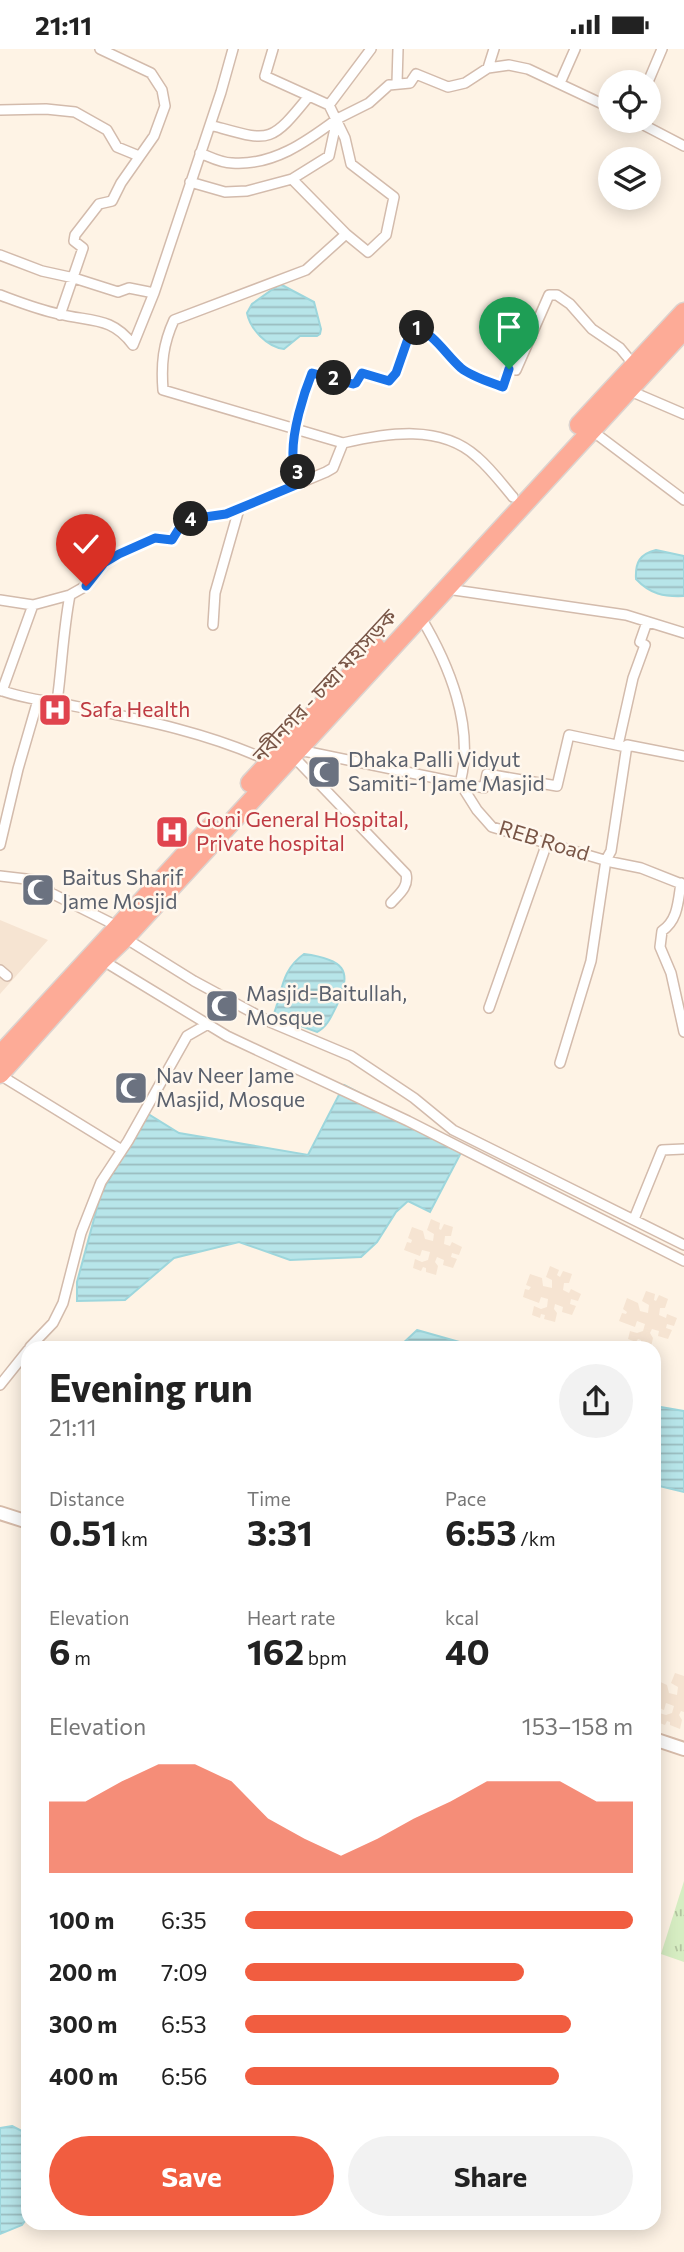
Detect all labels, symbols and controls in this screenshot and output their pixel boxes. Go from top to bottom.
text: 21:11 [35,9,92,40]
map controls [598,70,661,210]
button: locate [598,70,661,133]
button: layers [598,147,661,210]
pin [479,297,539,369]
icon: arrive [490,308,528,346]
pin: 1 [400,311,434,345]
text: 1 [412,316,421,339]
pin: 2 [316,361,352,395]
text: 2 [328,366,339,389]
pin: 3 [280,455,316,489]
text: 3 [292,460,303,483]
pin: 4 [174,501,208,537]
text: 4 [185,507,196,530]
pin [56,514,116,586]
icon: check [67,525,105,563]
street label: নবীনগর - চন্দ্রা মহাসড়ক [246,603,402,767]
hospital icon: Safa Health [36,691,74,729]
place label: Safa Health [80,696,190,721]
place label: Dhaka Palli Vidyut Samiti-1 Jame Masjid [348,746,545,795]
mosque icon: Dhaka Palli Vidyut Samiti-1 Jame Masjid [305,753,343,791]
place label: Goni General Hospital, Private hospital [196,806,409,855]
hospital icon: Goni General Hospital, Private hospital [153,813,191,851]
street label: REB Road [496,814,593,865]
place label: Baitus Sharif Jame Mosjid [62,864,184,913]
mosque icon: Baitus Sharif Jame Mosjid [19,871,57,909]
place label: Masjid-Baitullah, Mosque [246,980,407,1029]
mosque icon: Masjid-Baitullah, Mosque [203,987,241,1025]
place label: Nav Neer Jame Masjid, Mosque [156,1062,305,1111]
mosque icon: Nav Neer Jame Masjid, Mosque [112,1069,150,1107]
text: Evening run [49,1363,253,1410]
button: share [559,1364,633,1438]
text: 21:11 [49,1413,97,1441]
text: Distance [49,1487,125,1510]
text: Time [247,1487,291,1510]
text: Pace [445,1487,486,1510]
text: 0.51 [49,1510,117,1553]
text: 3:31 [247,1510,313,1553]
text: 6:53 [445,1510,517,1553]
text: km [117,1527,148,1550]
text: /km [517,1527,556,1550]
text: Elevation [49,1606,129,1629]
text: Heart rate [247,1606,335,1629]
text: kcal [445,1606,479,1629]
text: 6 [49,1629,71,1672]
text: 162 [247,1629,304,1672]
text: 40 [445,1629,490,1672]
text: m [71,1646,91,1669]
text: bpm [304,1646,347,1669]
text: Elevation [49,1712,146,1740]
text: 153–158 m [522,1712,633,1740]
text: 100 m [49,1906,114,1934]
text: 6:35 [161,1906,207,1934]
text: 200 m [49,1958,117,1986]
text: 7:09 [161,1958,208,1986]
text: 300 m [49,2010,117,2038]
text: 6:53 [161,2010,207,2038]
text: 400 m [49,2062,118,2090]
text: 6:56 [161,2062,208,2090]
button: Save [49,2136,334,2216]
button: Share [348,2136,633,2216]

